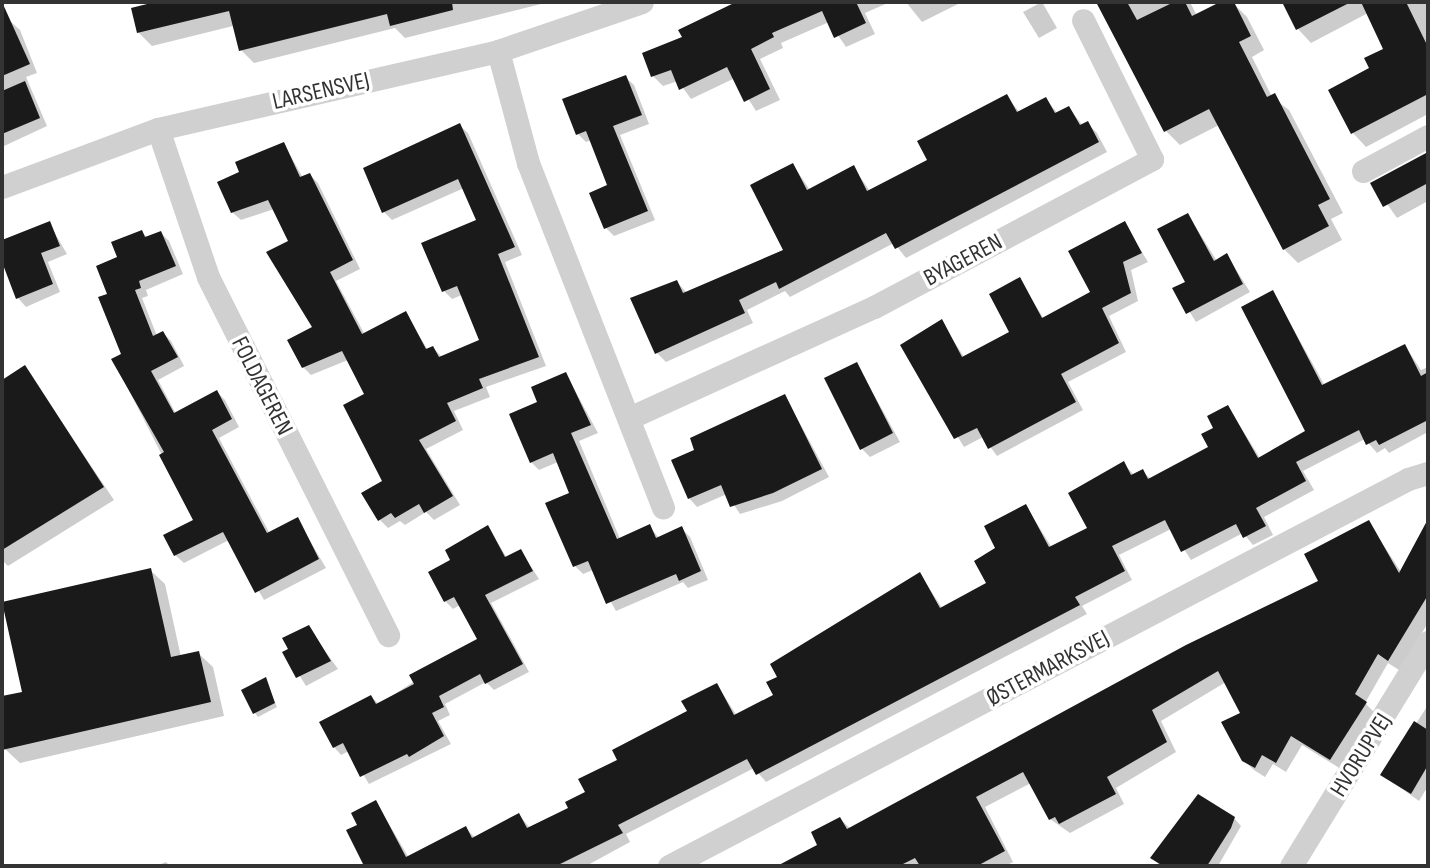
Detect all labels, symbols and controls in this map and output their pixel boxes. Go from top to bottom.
street label: LARSENSVEJ [270,66,372,116]
street label: BYAGEREN [919,227,1007,293]
street label: FOLDAGEREN [225,332,299,440]
street label: ØSTERMARKSVEJ [982,624,1114,712]
street label: HVORUPVEJ [1324,708,1398,802]

